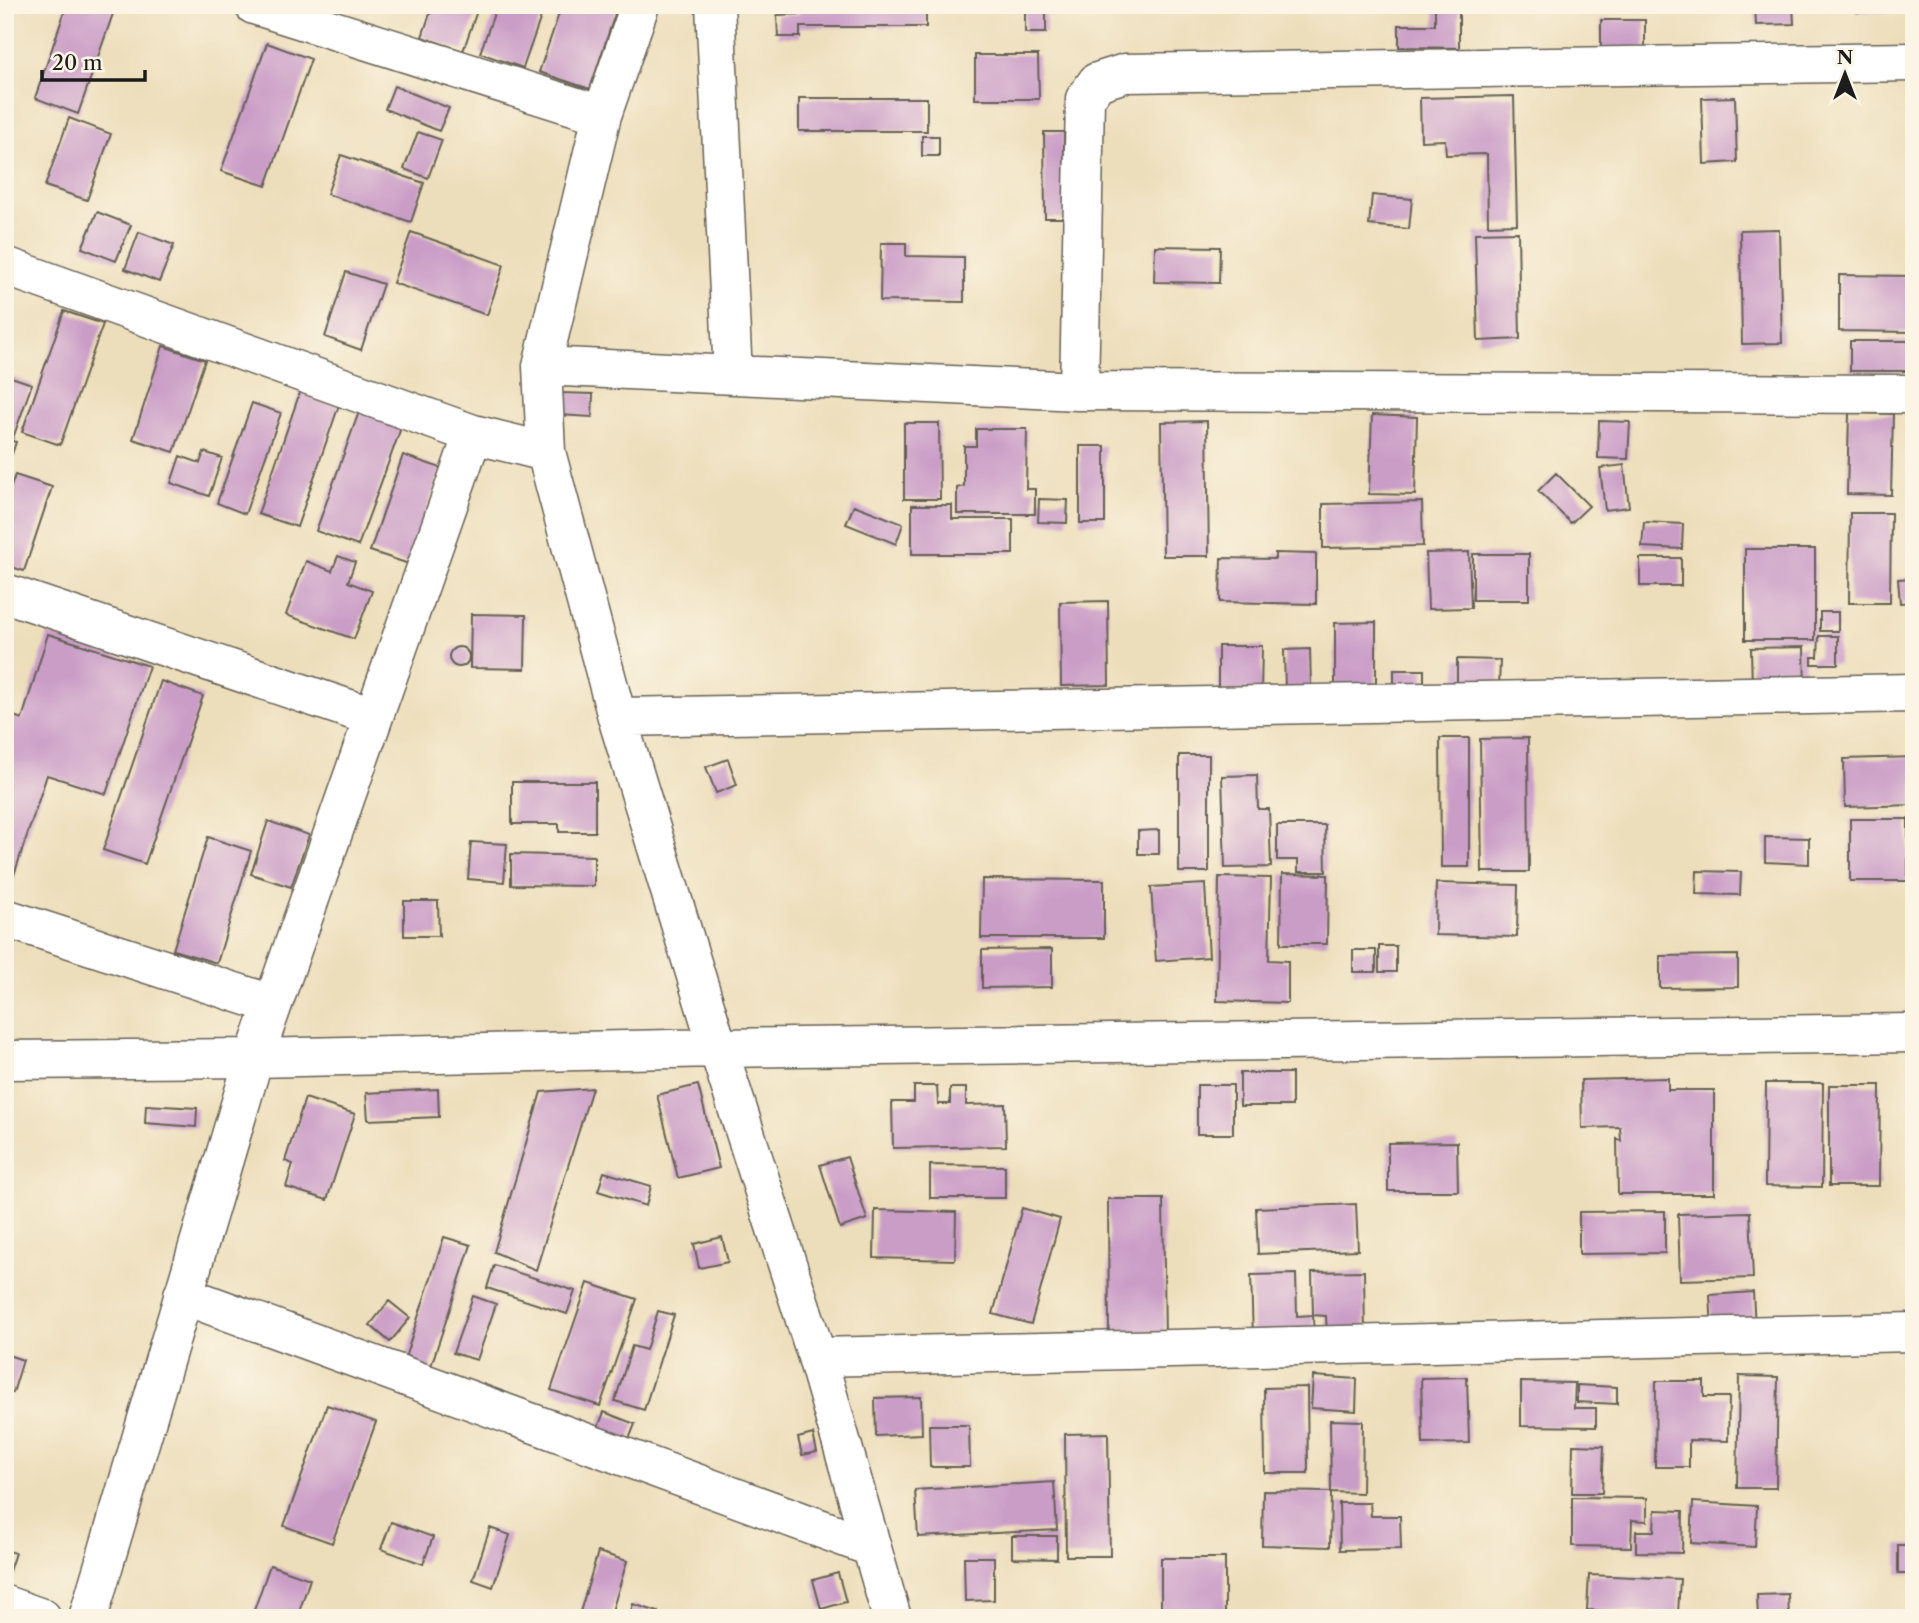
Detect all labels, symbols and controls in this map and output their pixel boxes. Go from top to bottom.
scale bar [42,38,145,82]
north arrow [1811,38,1881,108]
text: N [1837,46,1853,69]
text: 20 m [52,50,103,75]

